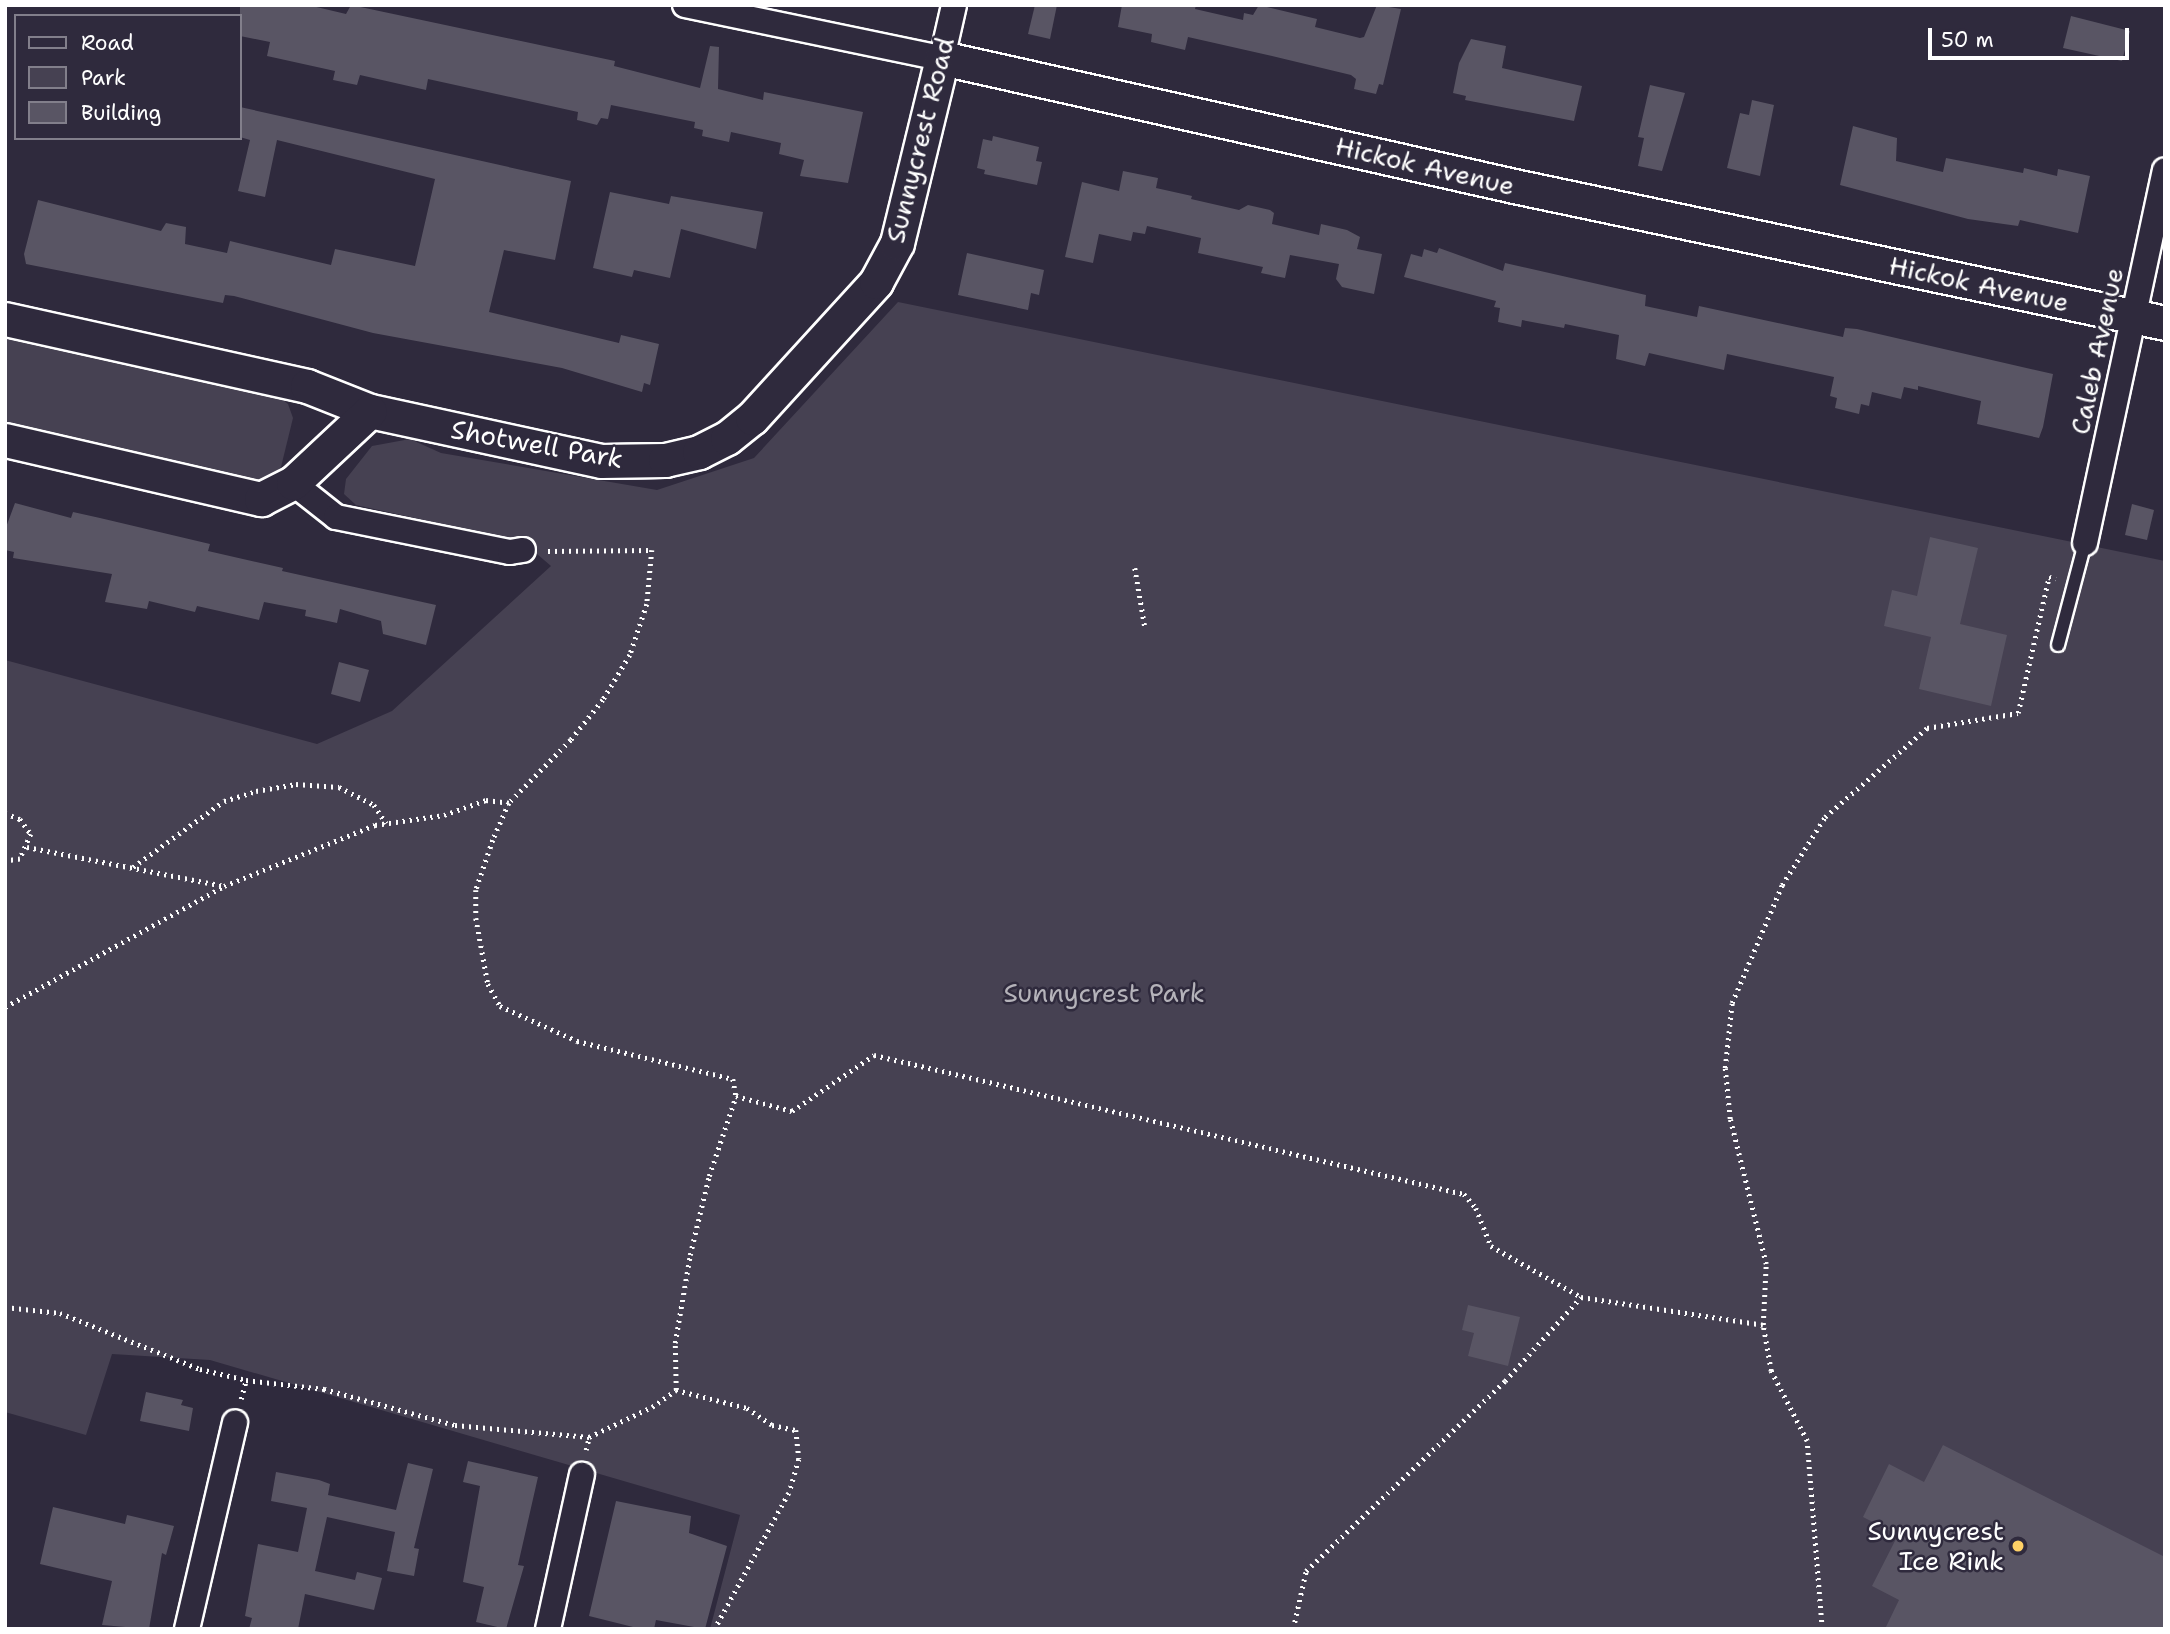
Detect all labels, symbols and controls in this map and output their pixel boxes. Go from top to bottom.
legend [14,14,242,140]
scale bar [1932,14,2133,58]
text: 50 m [1941,26,1994,54]
text: Road [81,29,134,57]
street label: Sunnycrest Road [879,34,961,246]
text: Park [81,64,126,92]
text: Building [81,99,161,127]
street label: Hickok Avenue [1332,130,1518,202]
street label: Hickok Avenue [1886,250,2072,318]
street label: Caleb Avenue [2064,265,2130,437]
street label: Shotwell Park [449,414,625,474]
park label: Sunnycrest Park [1003,977,1205,1009]
place label: Sunnycrest Ice Rink [1867,1515,2004,1576]
marker: Sunnycrest Ice Rink [2010,1538,2026,1554]

